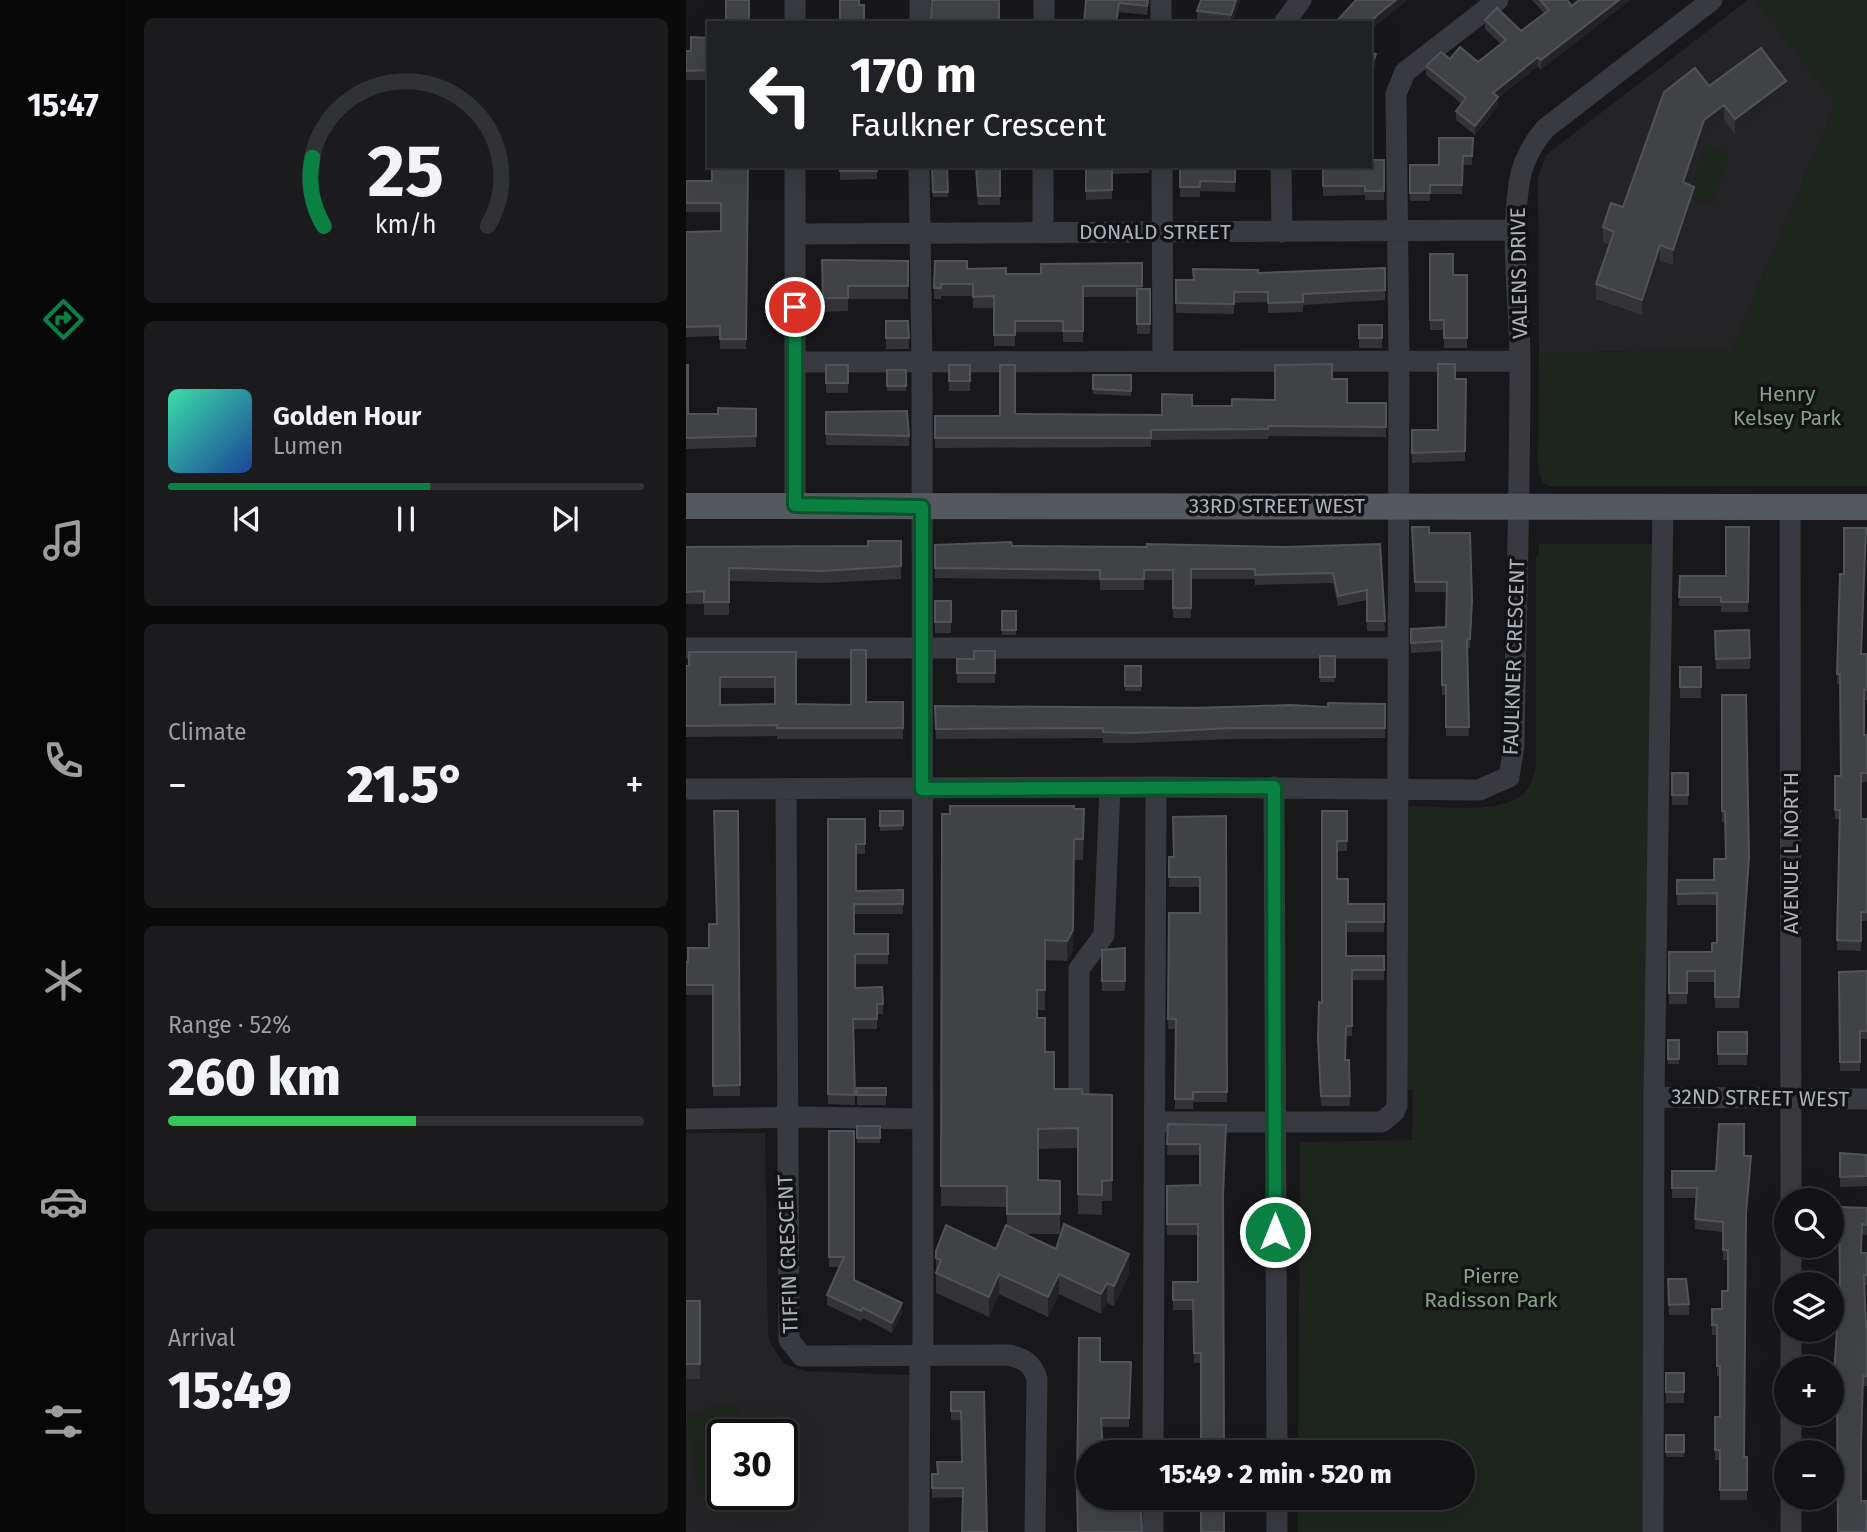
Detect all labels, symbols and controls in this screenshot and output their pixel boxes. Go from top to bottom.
text: 170 m [850,46,977,105]
icon: left [735,49,826,140]
text: 15:47 [27,86,99,124]
text: Faulkner Crescent [850,106,1106,144]
text: 25 [368,129,444,216]
street label: VALENS DRIVE [1505,207,1533,339]
text: km/h [375,210,437,240]
street label: DONALD STREET [1079,219,1231,245]
pin [765,277,825,337]
icon: arrive [776,288,814,326]
icon: directions [39,295,88,344]
park label: Henry Kelsey Park [1733,381,1841,431]
text: Golden Hour [273,401,421,432]
text: Lumen [273,432,343,460]
street label: 33RD STREET WEST [1189,493,1365,519]
icon: previous [228,500,266,538]
icon: pause [387,500,425,538]
icon: next [546,500,584,538]
icon: music [39,516,88,565]
street label: FAULKNER CRESCENT [1498,558,1530,756]
text: Climate [168,718,247,746]
icon: phone [39,736,88,785]
text: 21.5° [347,753,465,816]
text: − [168,762,187,808]
text: + [625,762,644,808]
street label: AVENUE L NORTH [1778,772,1804,934]
icon: climate [39,956,88,1005]
text: Range · 52% [168,1011,291,1039]
text: 260 km [168,1046,341,1109]
street label: 32ND STREET WEST [1671,1083,1849,1113]
street label: TIFFIN CRESCENT [772,1174,804,1334]
icon: car [39,1177,88,1226]
map controls [1774,1188,1844,1510]
button: search [1774,1188,1844,1258]
position arrow [1238,1195,1312,1269]
park label: Pierre Radisson Park [1424,1263,1558,1313]
button: layers [1774,1272,1844,1342]
text: Arrival [168,1324,235,1352]
button: + [1774,1356,1844,1426]
text: 15:49 [168,1359,292,1422]
icon: filters [39,1397,88,1446]
speed limit sign: 30 [707,1419,798,1510]
button: − [1774,1440,1844,1510]
text: 15:49 · 2 min · 520 m [1159,1459,1392,1490]

